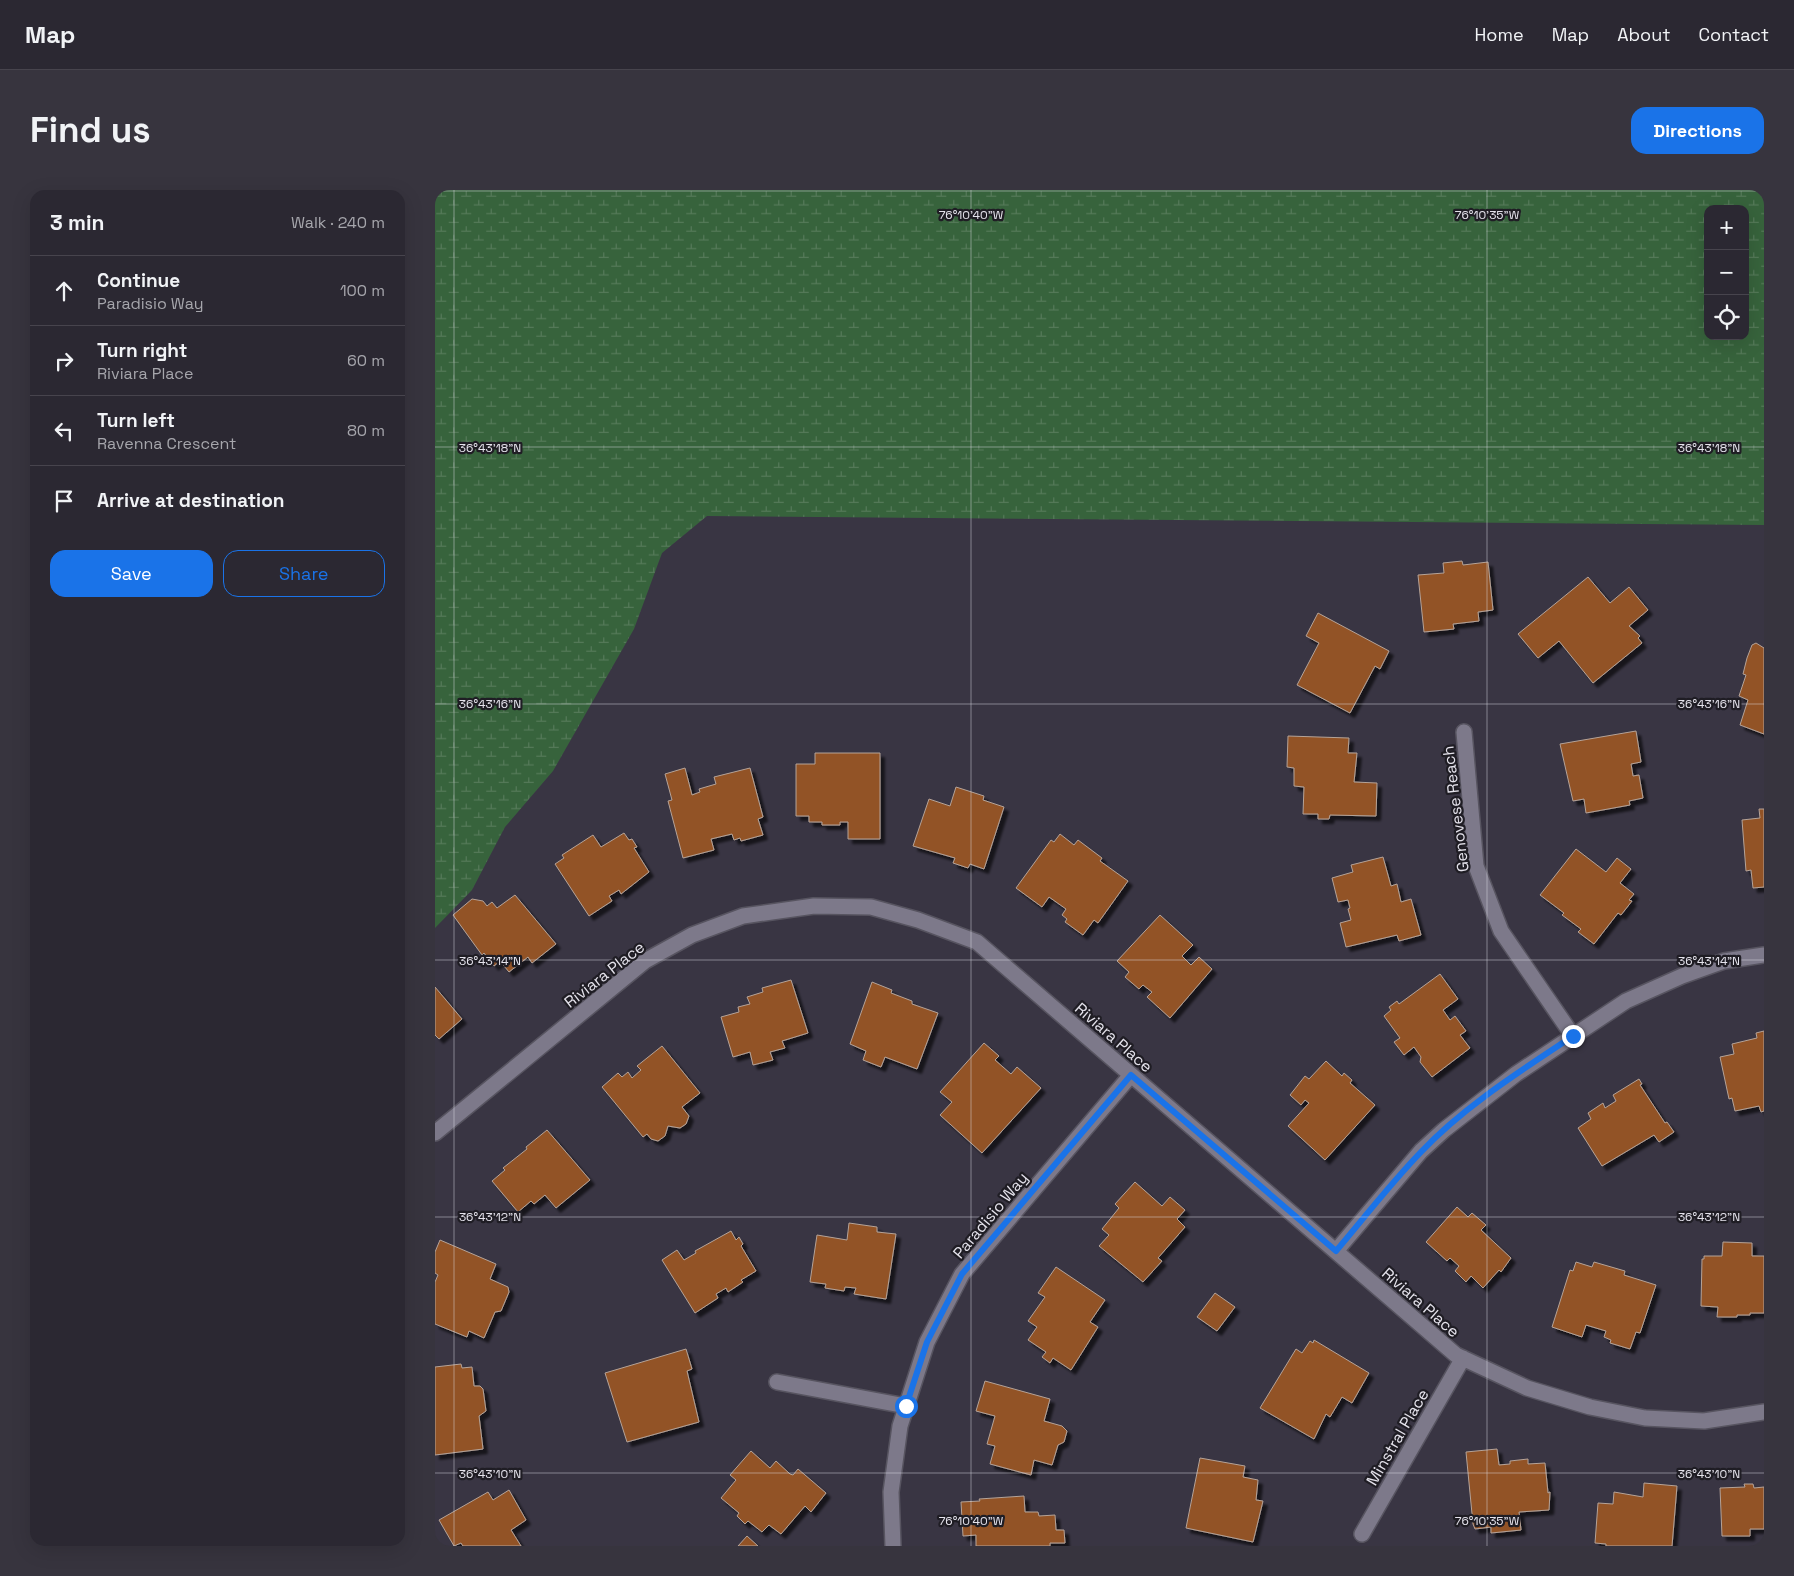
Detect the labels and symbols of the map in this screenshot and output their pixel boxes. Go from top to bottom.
text: 76°10'40"W [939,207,1004,223]
text: 76°10'35"W [1455,207,1520,223]
text: 36°43'18"N [459,440,521,456]
text: 36°43'18"N [1678,440,1740,456]
text: 36°43'16"N [459,696,521,712]
text: 36°43'16"N [1678,696,1740,712]
street label: Genovese Reach [1437,745,1474,873]
street label: Riviara Place [560,936,649,1012]
text: 36°43'14"N [459,953,521,969]
text: 36°43'14"N [1678,953,1740,969]
street label: Riviara Place [1070,998,1157,1077]
route end [1562,1025,1585,1048]
street label: Paradisio Way [948,1168,1033,1263]
text: 36°43'12"N [459,1209,521,1225]
text: 36°43'12"N [1678,1209,1740,1225]
street label: Riviara Place [1377,1263,1464,1342]
street label: Minstral Place [1361,1385,1433,1489]
route start [895,1395,918,1418]
text: 36°43'10"N [459,1466,521,1482]
text: 36°43'10"N [1678,1466,1740,1482]
text: 76°10'40"W [939,1513,1004,1529]
text: 76°10'35"W [1455,1513,1520,1529]

